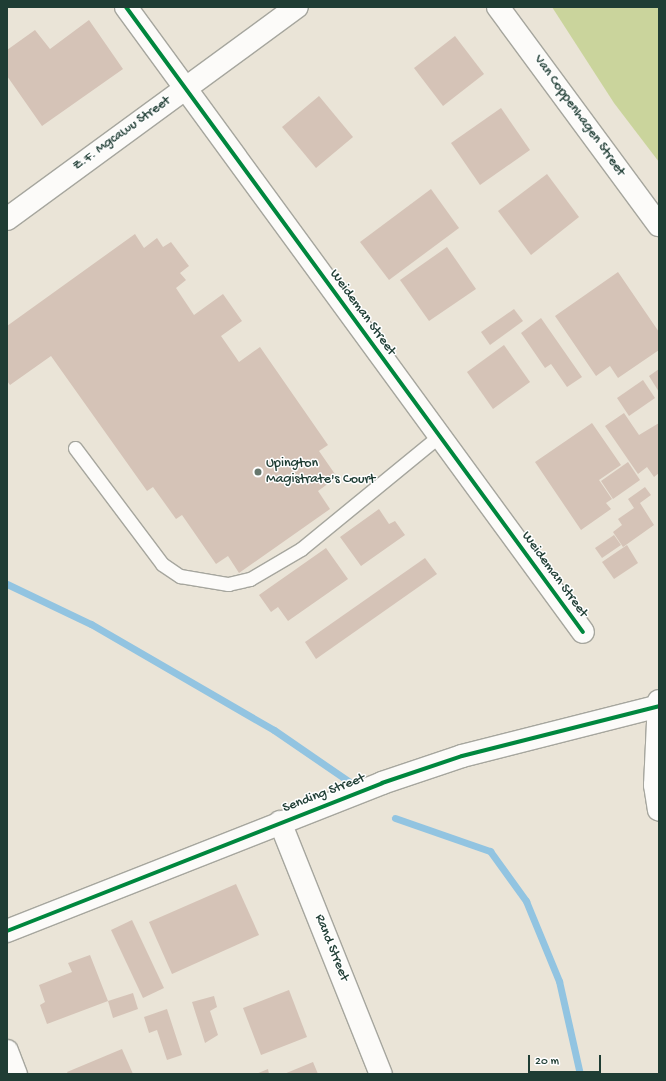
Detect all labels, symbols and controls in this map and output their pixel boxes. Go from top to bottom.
street label: Van Coppenhagen Street [529,52,629,180]
street label: Z.F. Mgcawu Street [70,93,174,175]
street label: Weideman Street [325,267,399,359]
place label: Upington Magistrate's Court [266,456,375,488]
marker: Upington Magistrate's Court [253,467,263,477]
street label: Weideman Street [517,529,591,621]
street label: Sending Street [280,771,368,817]
street label: Rand Street [310,912,352,984]
scale bar [530,1047,603,1073]
text: 20 m [535,1055,559,1069]

